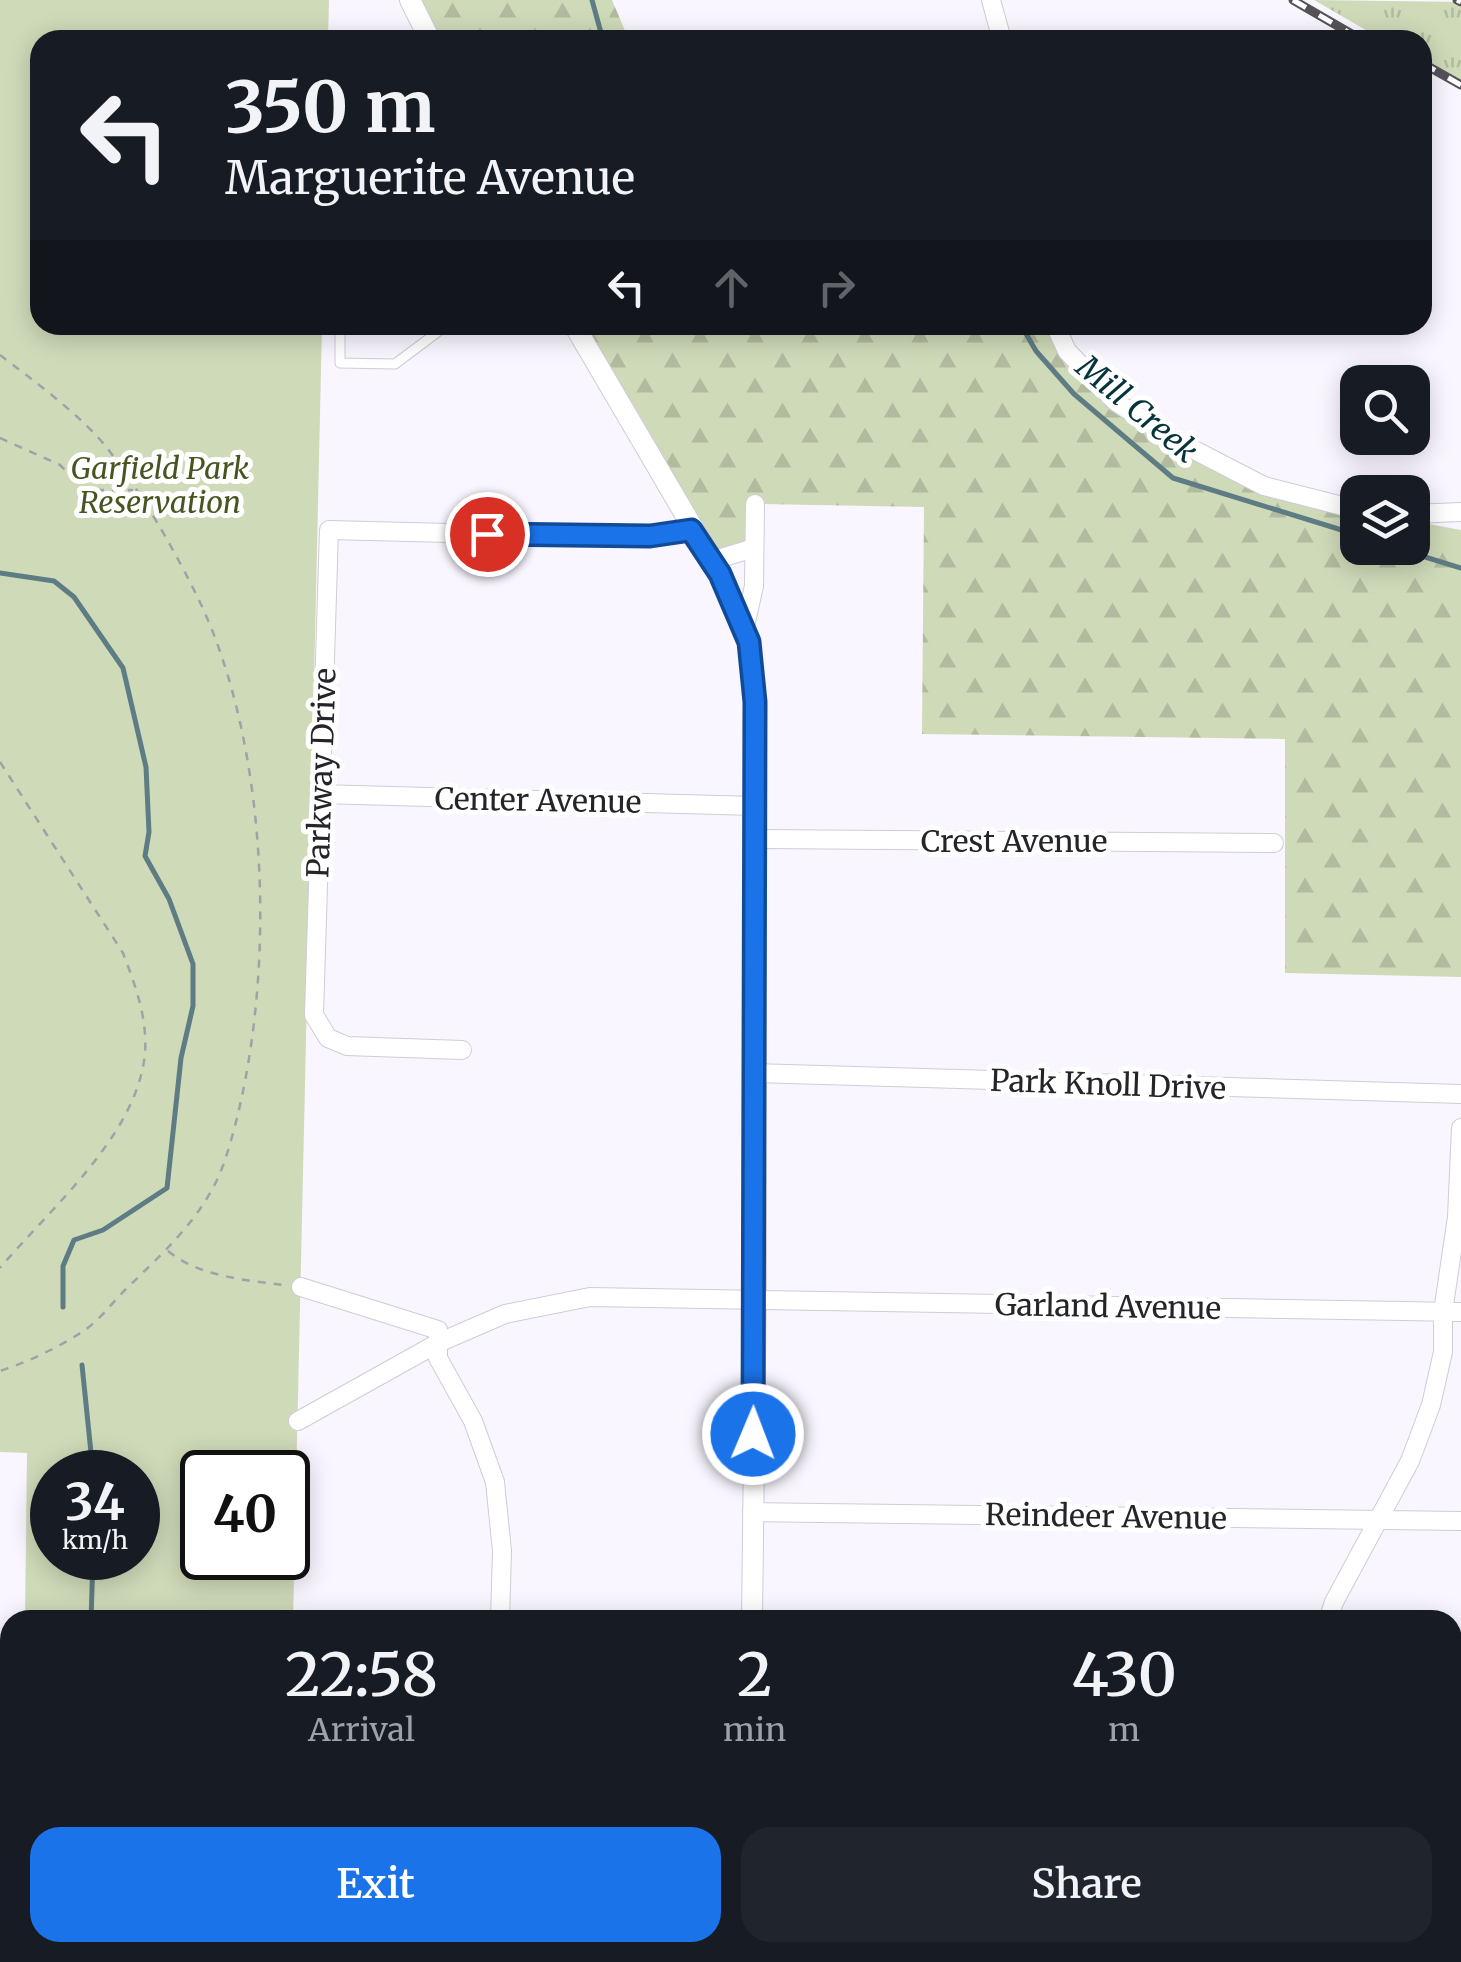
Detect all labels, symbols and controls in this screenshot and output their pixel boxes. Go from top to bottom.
text: 350 m [225,63,435,151]
icon: left [60,70,190,200]
text: Marguerite Avenue [225,150,635,206]
icon: left [599,260,654,315]
icon: ahead [704,260,759,315]
icon: right [809,260,864,315]
water label: Mill Creek [1067,346,1206,472]
map controls [1340,365,1430,565]
button: search [1340,365,1430,455]
park label: Garfield Park Reservation [71,449,250,521]
button: layers [1340,475,1430,565]
pin [445,492,530,577]
icon: arrive [460,507,515,562]
street label: Parkway Drive [298,667,344,879]
street label: Center Avenue [434,779,642,821]
street label: Crest Avenue [921,822,1107,860]
street label: Park Knoll Drive [989,1061,1227,1107]
street label: Garland Avenue [995,1285,1221,1327]
position arrow [701,1382,805,1486]
speed limit sign: 40 [180,1450,310,1580]
text: 34 [65,1471,125,1534]
street label: Reindeer Avenue [985,1495,1227,1537]
text: km/h [62,1524,128,1556]
text: 22:58 [285,1637,438,1712]
text: 2 [737,1637,772,1712]
text: 430 [1071,1637,1177,1712]
text: Arrival [308,1710,415,1750]
text: min [723,1710,786,1750]
text: m [1108,1710,1140,1750]
button: Exit [30,1827,721,1942]
button: Share [741,1827,1432,1942]

